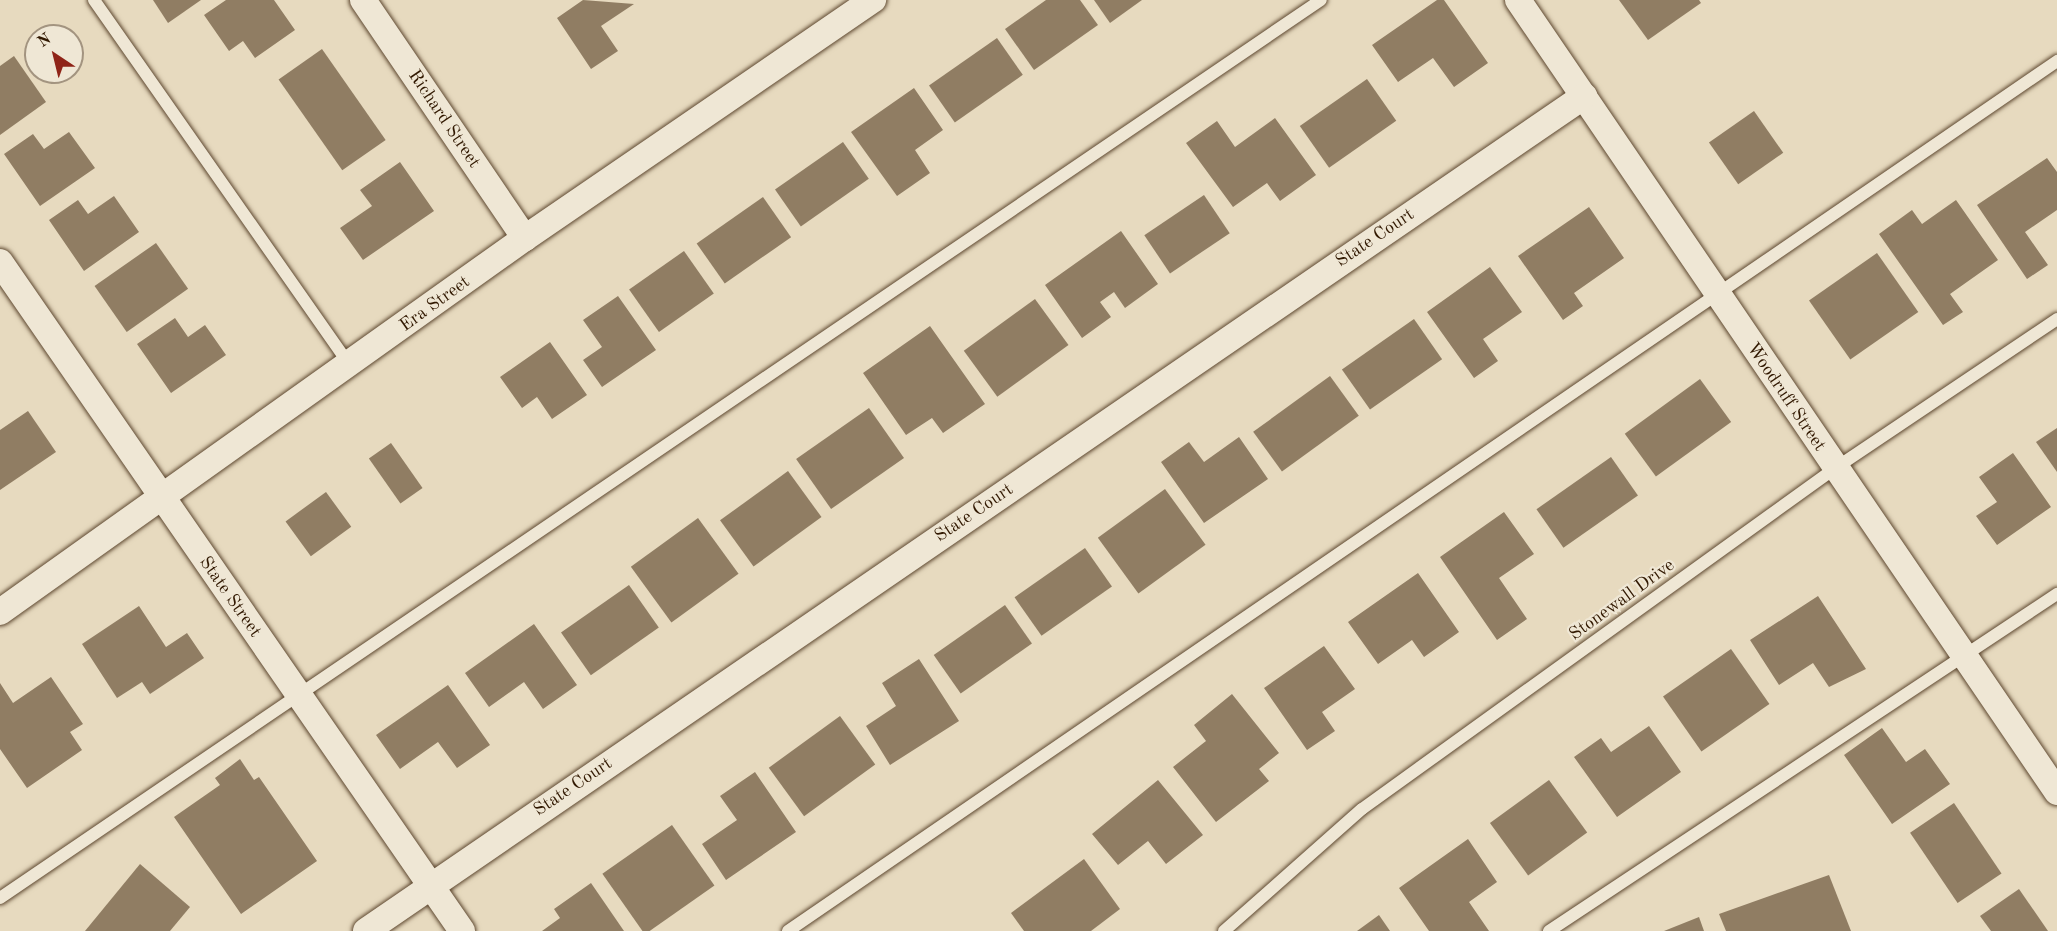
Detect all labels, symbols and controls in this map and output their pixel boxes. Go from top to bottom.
north arrow [24,24,84,84]
text: N [35,31,54,51]
street label: Richard Street [403,66,485,172]
street label: State Court [1332,204,1418,272]
street label: Era Street [396,271,474,337]
street label: Woodruff Street [1742,339,1830,455]
street label: State Court [931,479,1017,547]
street label: State Street [194,552,266,642]
street label: Stonewall Drive [1565,555,1679,645]
street label: State Court [530,753,616,821]

